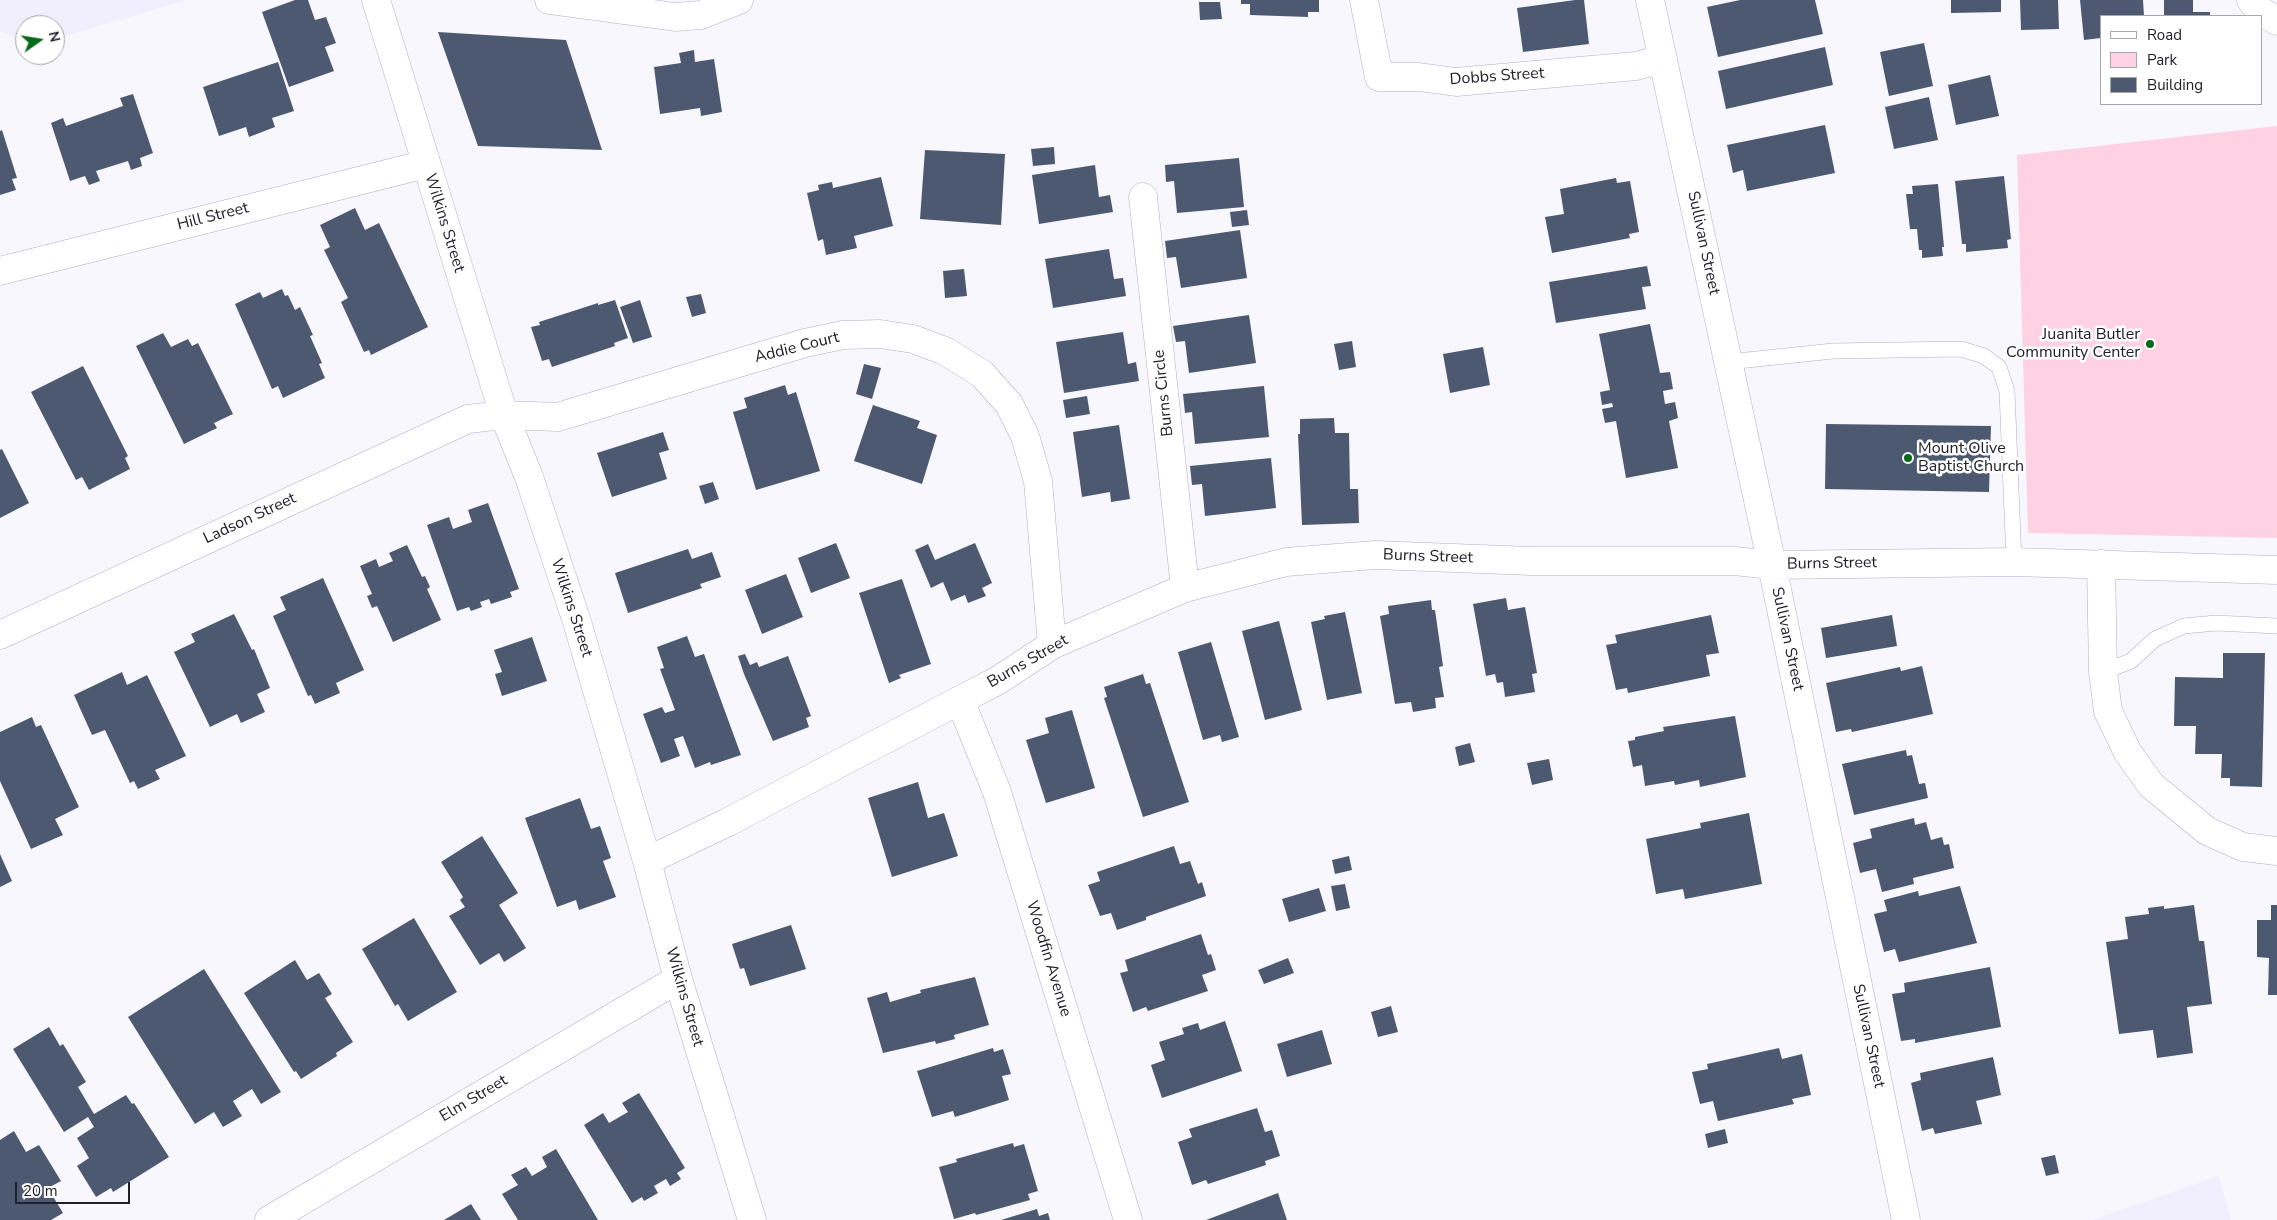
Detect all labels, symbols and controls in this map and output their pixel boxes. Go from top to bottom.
north arrow [15,15,65,65]
legend [2100,15,2262,105]
text: Road [2147,25,2182,45]
text: N [44,29,65,44]
text: Park [2147,50,2177,70]
street label: Dobbs Street [1449,64,1545,90]
text: Building [2147,75,2203,95]
street label: Wilkins Street [420,171,468,275]
street label: Sullivan Street [1683,189,1723,297]
street label: Hill Street [175,199,251,235]
place label: Juanita Butler Community Center [2006,325,2140,363]
street label: Addie Court [753,328,841,368]
marker: Juanita Butler Community Center [2144,338,2156,350]
street label: Burns Circle [1150,349,1178,437]
place label: Mount Olive Baptist Church [1918,439,2024,477]
marker: Mount Olive Baptist Church [1902,452,1914,464]
street label: Ladson Street [201,489,299,549]
street label: Burns Street [1383,546,1473,568]
street label: Burns Street [1787,554,1877,574]
street label: Wilkins Street [546,556,596,660]
street label: Sullivan Street [1767,585,1807,693]
street label: Burns Street [984,631,1072,693]
street label: Woodfin Avenue [1021,899,1075,1019]
street label: Wilkins Street [661,945,707,1049]
street label: Sullivan Street [1848,982,1888,1090]
street label: Elm Street [437,1071,511,1127]
scale bar [18,1172,132,1204]
text: 20 m [23,1181,58,1201]

